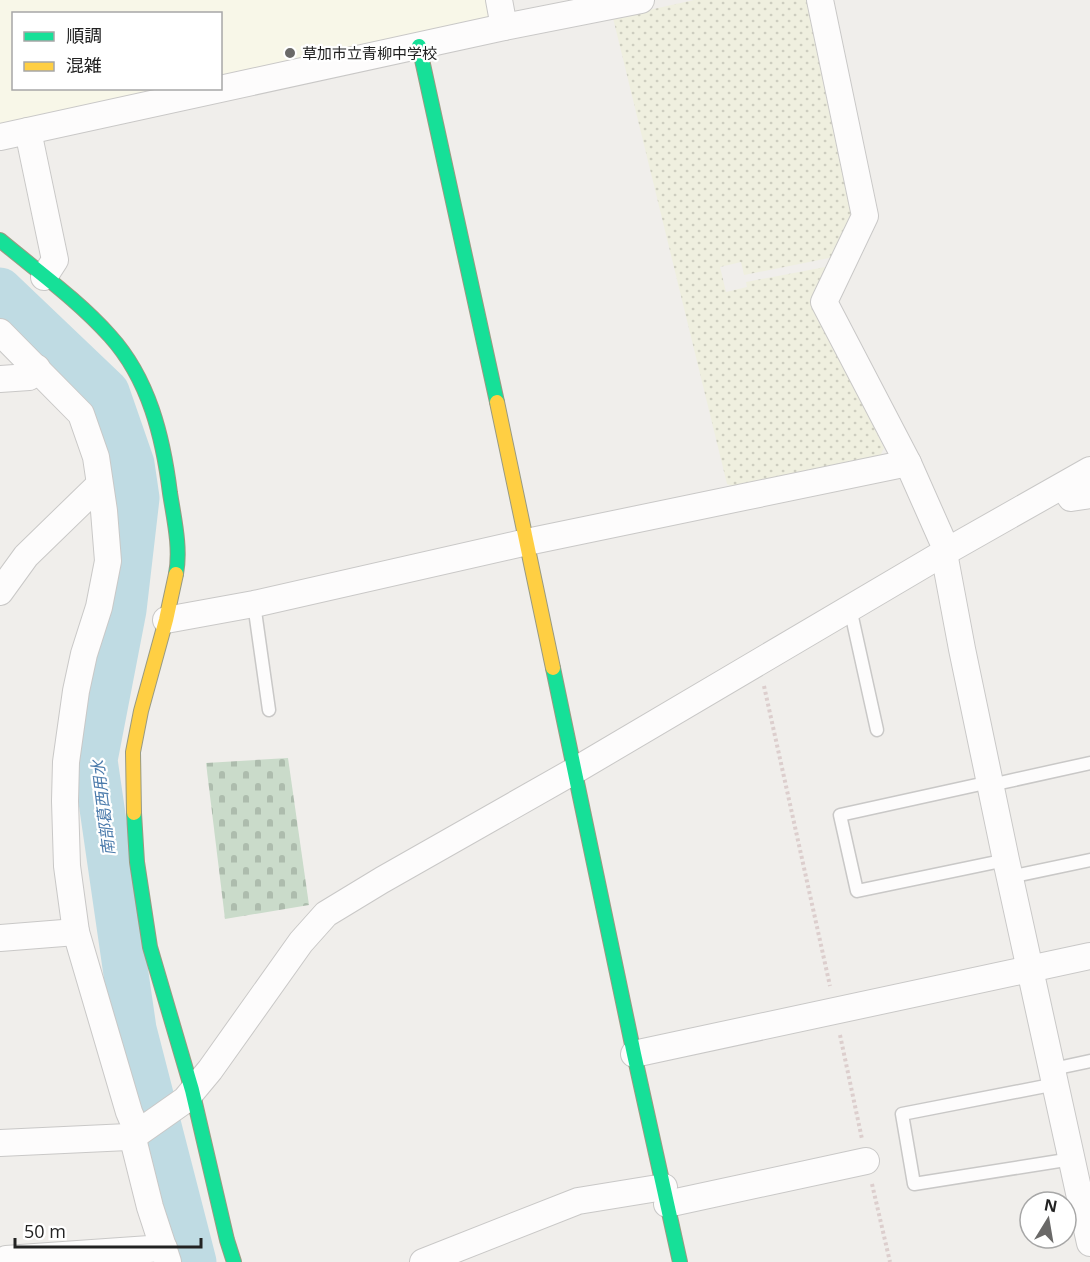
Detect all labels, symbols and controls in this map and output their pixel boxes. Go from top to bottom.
legend [12,12,222,90]
text: 順調 [66,23,102,47]
place label: 草加市立青柳中学校 [302,43,437,63]
marker: 草加市立青柳中学校 [283,46,297,60]
text: 混雑 [66,53,102,77]
water label: 南部葛西用水 [86,757,120,857]
north arrow [1018,1190,1078,1250]
text: N [1042,1193,1059,1217]
scale bar [15,1211,201,1249]
text: 50 m [24,1219,66,1243]

